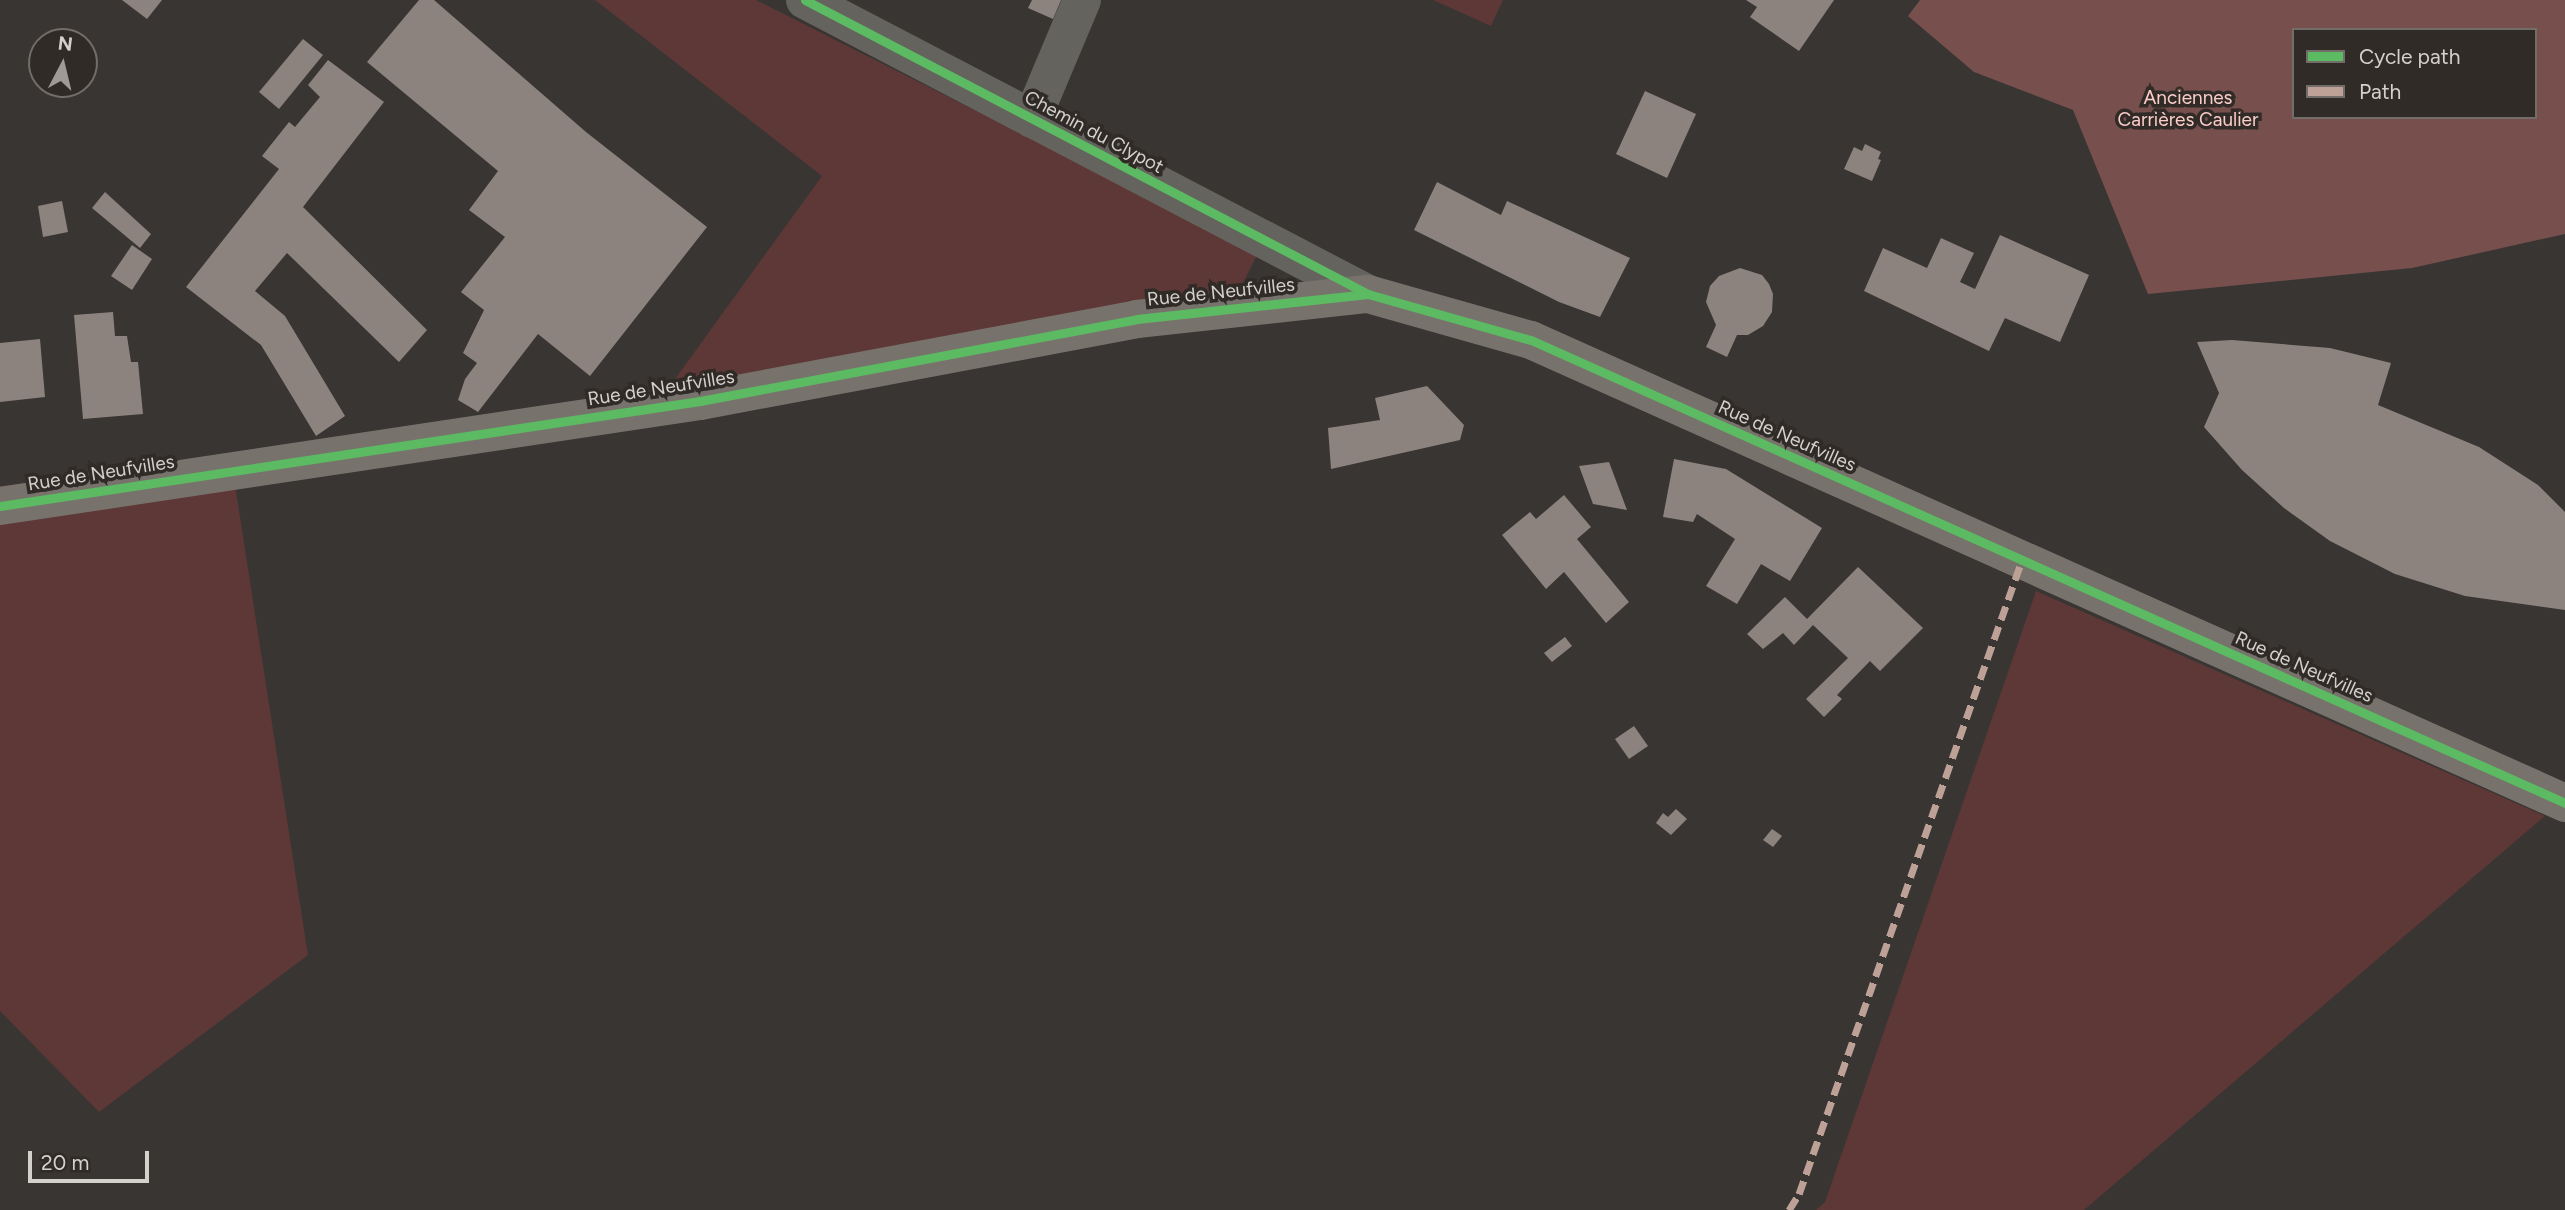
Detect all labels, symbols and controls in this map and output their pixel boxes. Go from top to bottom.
north arrow [28,28,98,98]
legend [2292,28,2537,119]
text: N [57,31,74,56]
text: Cycle path [2359,44,2460,69]
text: Path [2359,79,2401,104]
street label: Chemin du Clypot [1021,86,1167,178]
park label: Anciennes Carrières Caulier [2118,87,2258,131]
street label: Rue de Neufvilles [1146,273,1296,311]
street label: Rue de Neufvilles [586,365,736,411]
street label: Rue de Neufvilles [1715,395,1859,477]
street label: Rue de Neufvilles [26,450,176,496]
street label: Rue de Neufvilles [2232,626,2376,708]
scale bar [32,1136,152,1180]
text: 20 m [41,1150,89,1175]

